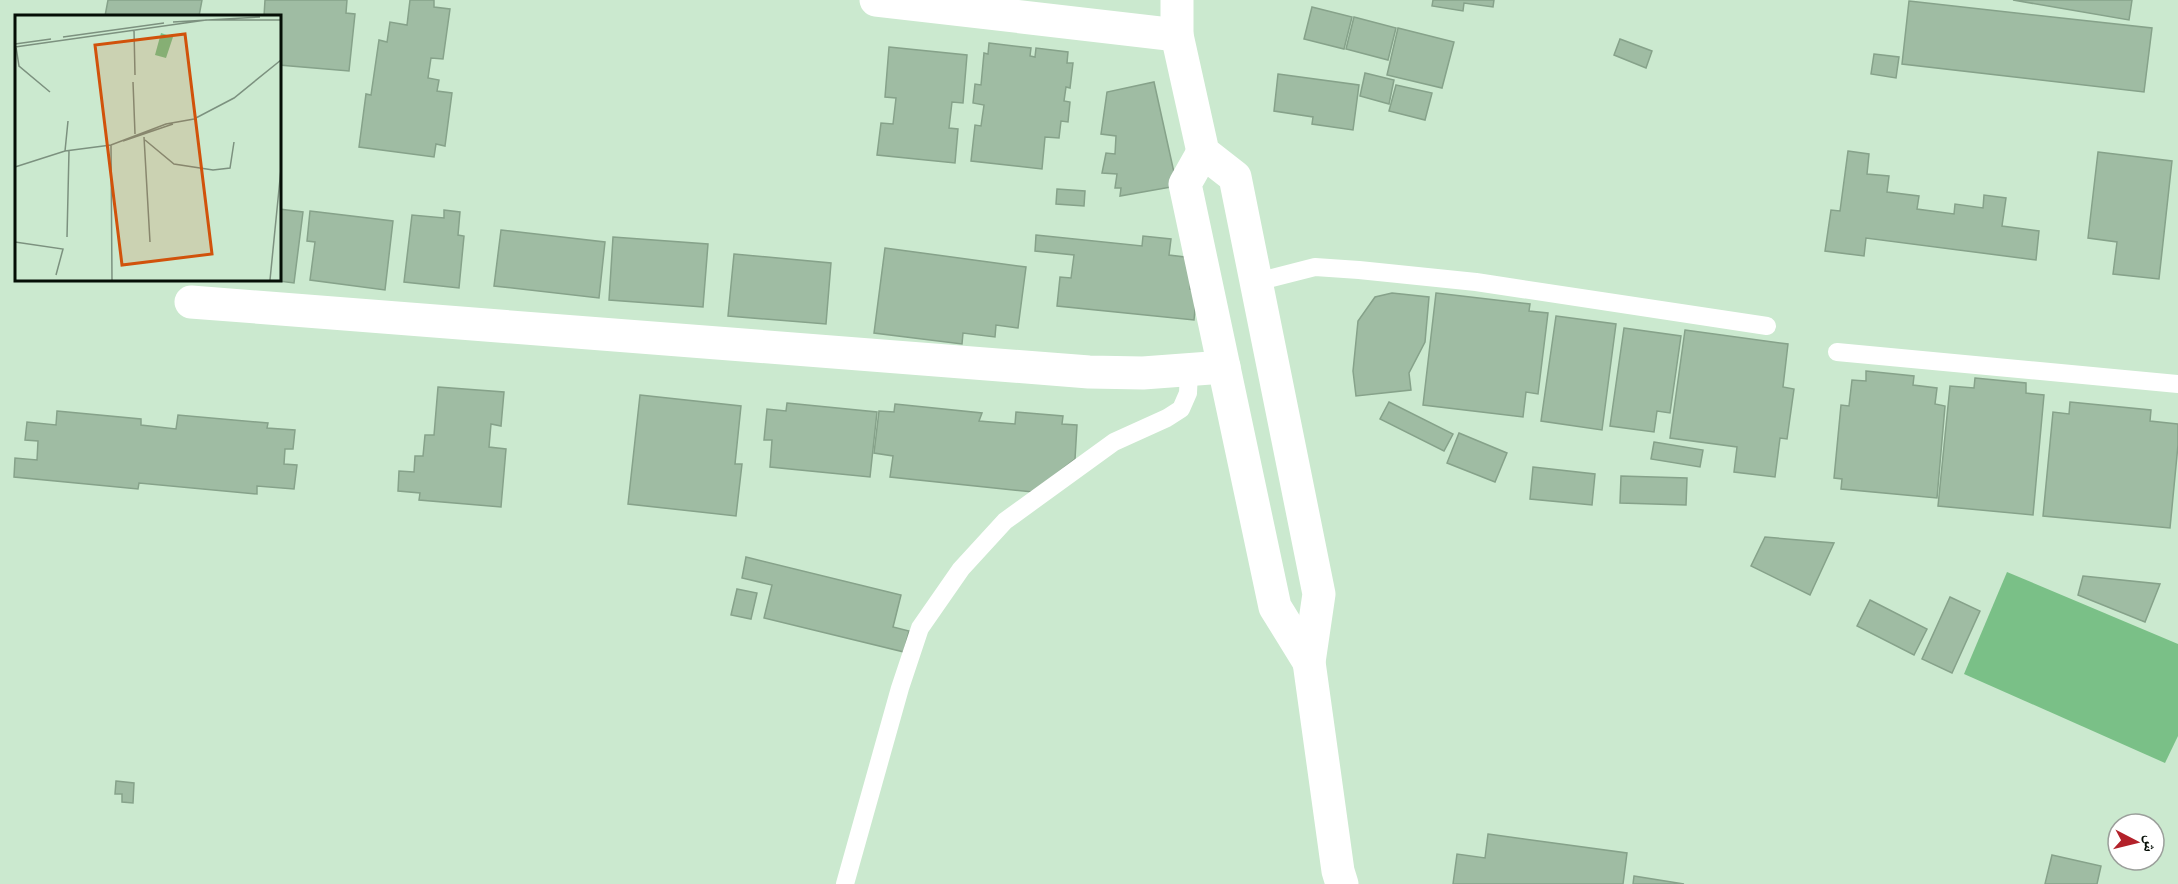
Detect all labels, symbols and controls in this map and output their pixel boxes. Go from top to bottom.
inset map [15,15,280,280]
north arrow [2106,812,2166,872]
text: ش [2140,834,2162,853]

